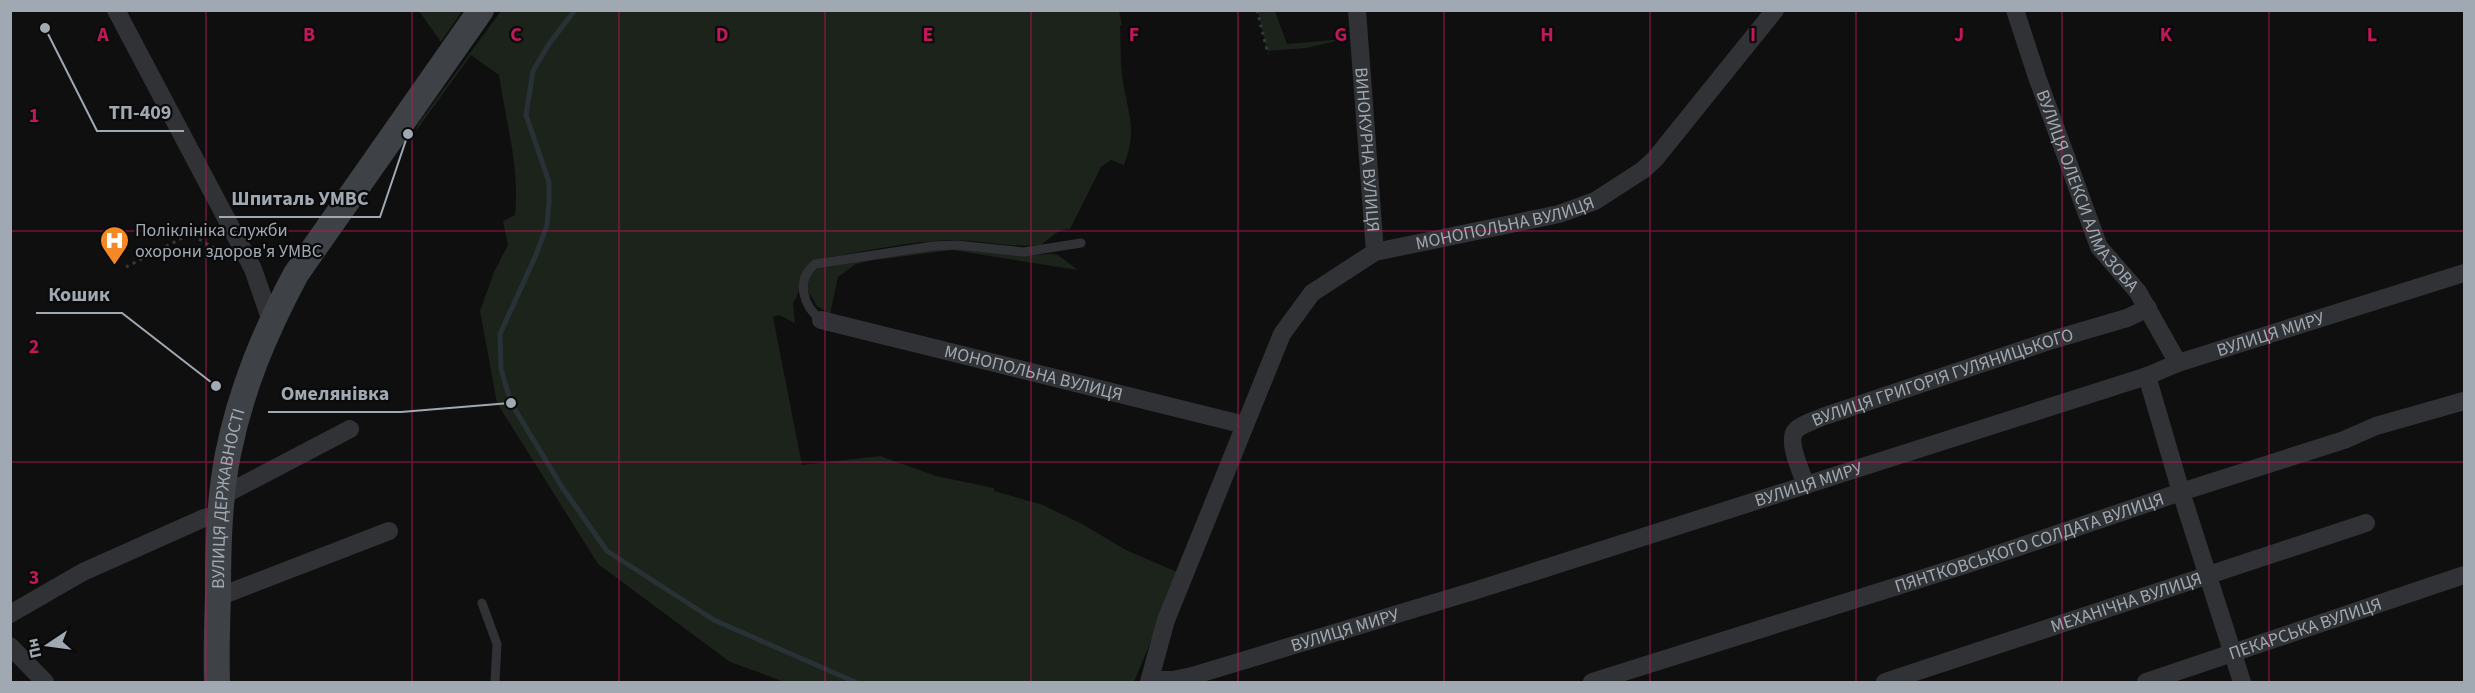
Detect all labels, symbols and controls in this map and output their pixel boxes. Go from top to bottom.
text: A [96,21,109,49]
text: B [303,21,315,49]
text: C [510,21,522,49]
text: D [716,21,728,49]
text: E [923,21,933,49]
text: F [1129,21,1139,49]
text: G [1335,21,1347,49]
text: H [1540,21,1554,49]
text: I [1750,21,1756,49]
text: J [1954,21,1964,49]
text: K [2160,21,2173,49]
text: L [2367,21,2377,49]
street label: ВИНОКУРНА ВУЛИЦЯ [1349,66,1386,233]
street label: ВУЛИЦЯ ОЛЕКСИ АЛМАЗОВА [2030,86,2145,297]
callout: ТП-409 [97,93,184,131]
text: ТП-409 [109,99,171,127]
text: 1 [29,102,39,130]
callout: Шпиталь УМВС [219,179,380,217]
text: Шпиталь УМВС [231,185,369,213]
street label: МОНОПОЛЬНА ВУЛИЦЯ [1413,190,1598,256]
place label: Поліклініка служби охорони здоров'я УМВС [135,218,322,264]
hospital icon: Поліклініка служби охорони здоров'я УМВС [98,224,130,266]
callout: Кошик [36,275,122,313]
text: Кошик [48,281,110,309]
street label: ВУЛИЦЯ МИРУ [2213,305,2328,363]
street label: ВУЛИЦЯ ГРИГОРІЯ ГУЛЯНИЦЬКОГО [1808,322,2076,433]
text: 2 [29,333,39,361]
street label: МОНОПОЛЬНА ВУЛИЦЯ [942,339,1125,407]
callout: Омелянівка [268,374,401,412]
text: Омелянівка [281,380,389,408]
street label: ВУЛИЦЯ ДЕРЖАВНОСТІ [205,405,251,589]
street label: ВУЛИЦЯ МИРУ [1751,455,1866,513]
street label: ПЯНТКОВСЬКОГО СОЛДАТА ВУЛИЦЯ [1891,486,2167,599]
text: 3 [29,564,39,592]
street label: МЕХАНІЧНА ВУЛИЦЯ [2047,566,2205,639]
street label: ПЕКАРСЬКА ВУЛИЦЯ [2225,591,2385,666]
street label: ВУЛИЦЯ МИРУ [1288,602,1403,658]
north arrow [18,615,78,675]
text: Пн [21,636,47,660]

